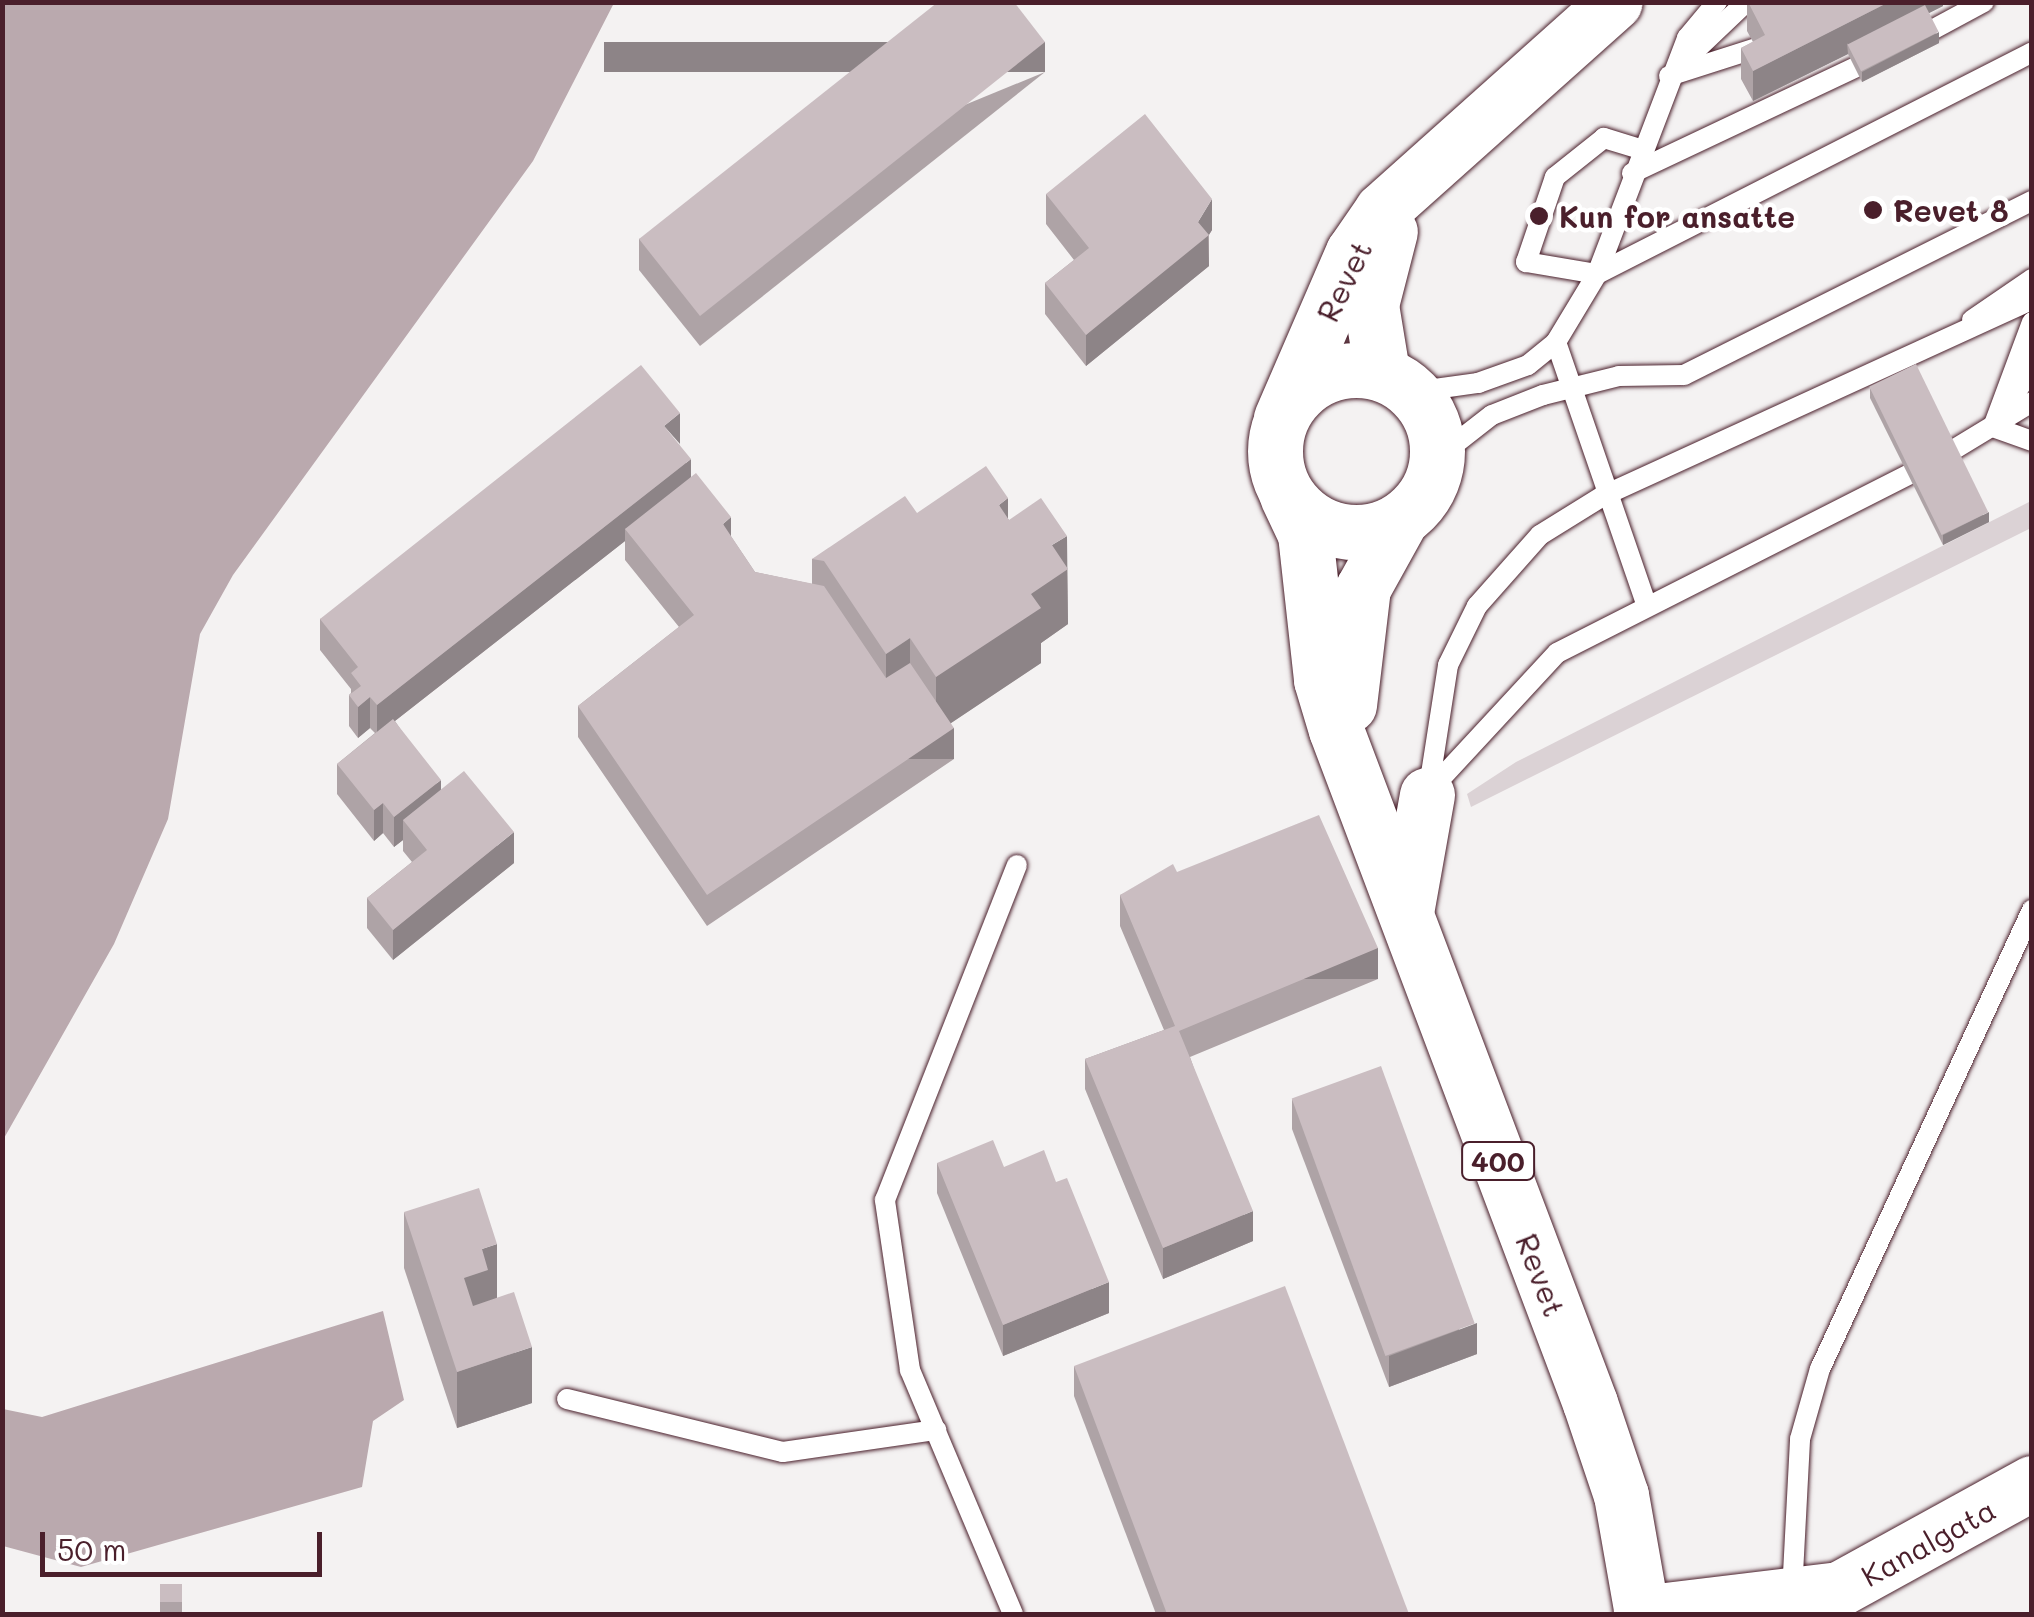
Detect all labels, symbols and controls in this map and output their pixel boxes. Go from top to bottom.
place label: Revet 8 [1893,192,2008,228]
place label: Kun for ansatte [1559,198,1795,234]
marker: Revet 8 [1862,199,1884,221]
marker: Kun for ansatte [1528,205,1550,227]
street label: Revet [1309,235,1379,327]
road number: 400 [1460,1138,1536,1184]
street label: Revet [1509,1229,1573,1321]
street label: Kanalgata [1855,1490,2001,1594]
scale bar [45,1512,328,1574]
text: 50 m [57,1529,127,1569]

